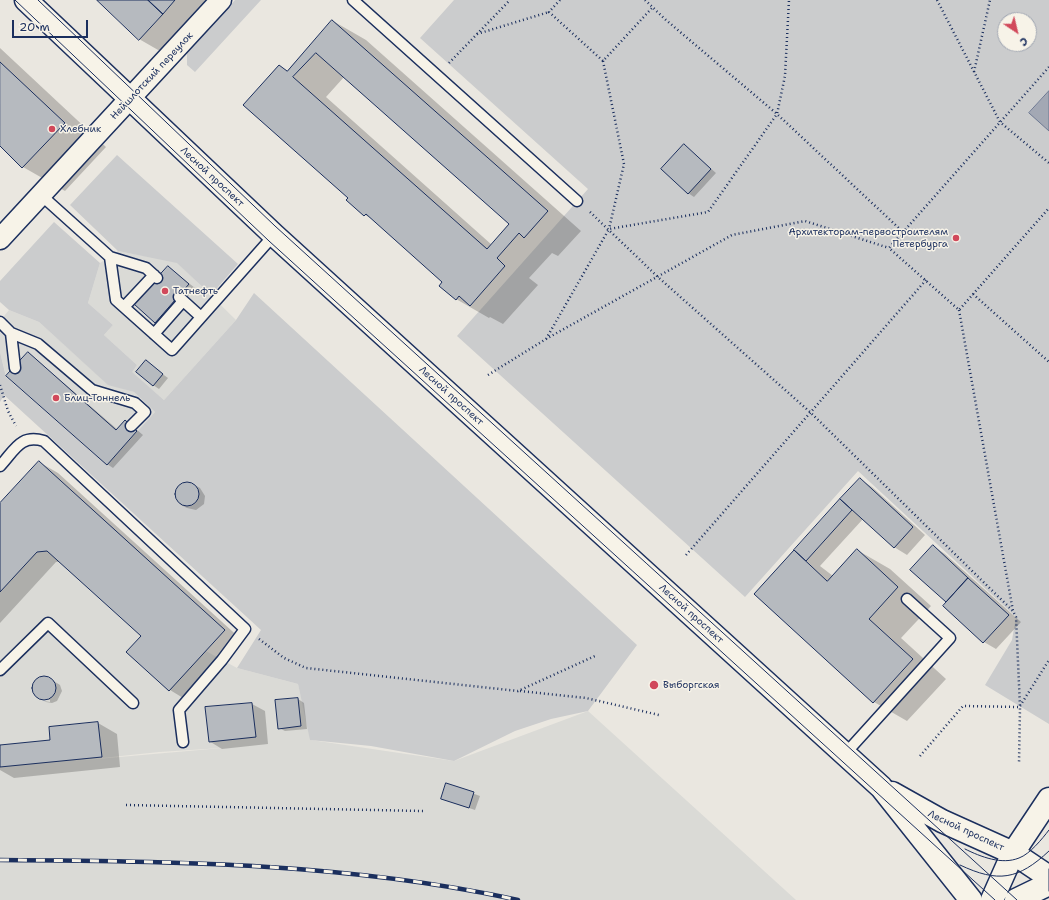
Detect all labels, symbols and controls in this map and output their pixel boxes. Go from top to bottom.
scale bar [14,12,90,38]
north arrow [997,12,1037,52]
text: 20 m [19,19,50,35]
street label: Нейшлотский переулок [108,30,196,122]
text: С [1017,33,1031,49]
place label: Хлебник [60,123,101,135]
marker: Хлебник [47,124,57,134]
street label: Лесной проспект [178,144,246,210]
place label: Архитекторам-первостроителям Петербурга [788,226,948,250]
marker: Архитекторам-первостроителям Петербурга [951,233,961,243]
place label: Татнефть [173,285,218,297]
marker: Татнефть [160,286,170,296]
street label: Лесной проспект [416,364,486,428]
place label: Блиц-Тоннель [64,392,130,404]
marker: Блиц-Тоннель [51,393,61,403]
street label: Лесной проспект [656,582,726,646]
marker: Выборгская [648,679,660,691]
place label: Выборгская [663,679,720,691]
street label: Лесной проспект [926,808,1006,854]

